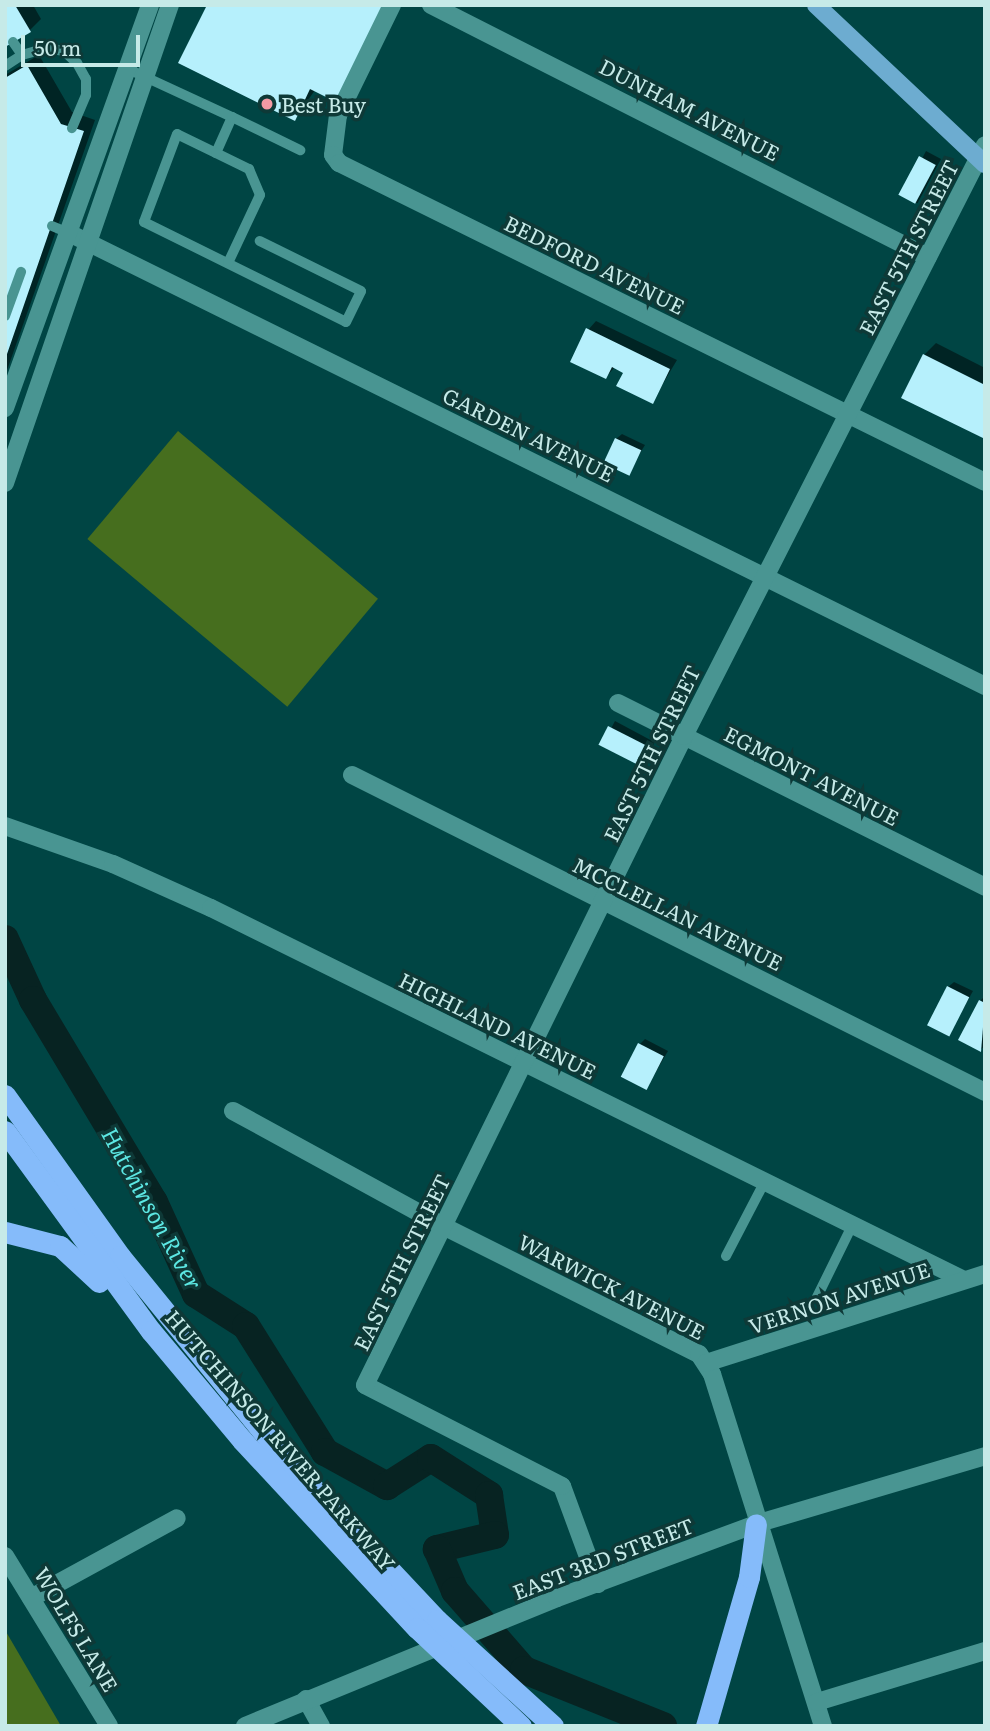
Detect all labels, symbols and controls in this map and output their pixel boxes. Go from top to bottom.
scale bar [24,21,144,65]
text: 50 m [34,31,81,62]
street label: DUNHAM AVENUE [596,53,784,165]
place label: Best Buy [281,91,366,117]
marker: Best Buy [259,96,275,112]
street label: EAST 5TH STREET [853,155,963,339]
street label: BEDFORD AVENUE [501,209,689,319]
street label: GARDEN AVENUE [439,382,619,486]
street label: EAST 5TH STREET [597,661,705,845]
street label: EGMONT AVENUE [720,720,904,830]
street label: MCCLELLAN AVENUE [569,851,787,975]
street label: HIGHLAND AVENUE [395,966,601,1084]
water label: Hutchinson River [97,1122,209,1294]
street label: EAST 5TH STREET [347,1170,455,1354]
street label: WARWICK AVENUE [515,1228,709,1344]
street label: VERNON AVENUE [745,1256,933,1338]
street label: HUTCHINSON RIVER PARKWAY [161,1304,401,1576]
street label: EAST 3RD STREET [509,1512,697,1604]
street label: WOLFS LANE [30,1562,124,1696]

